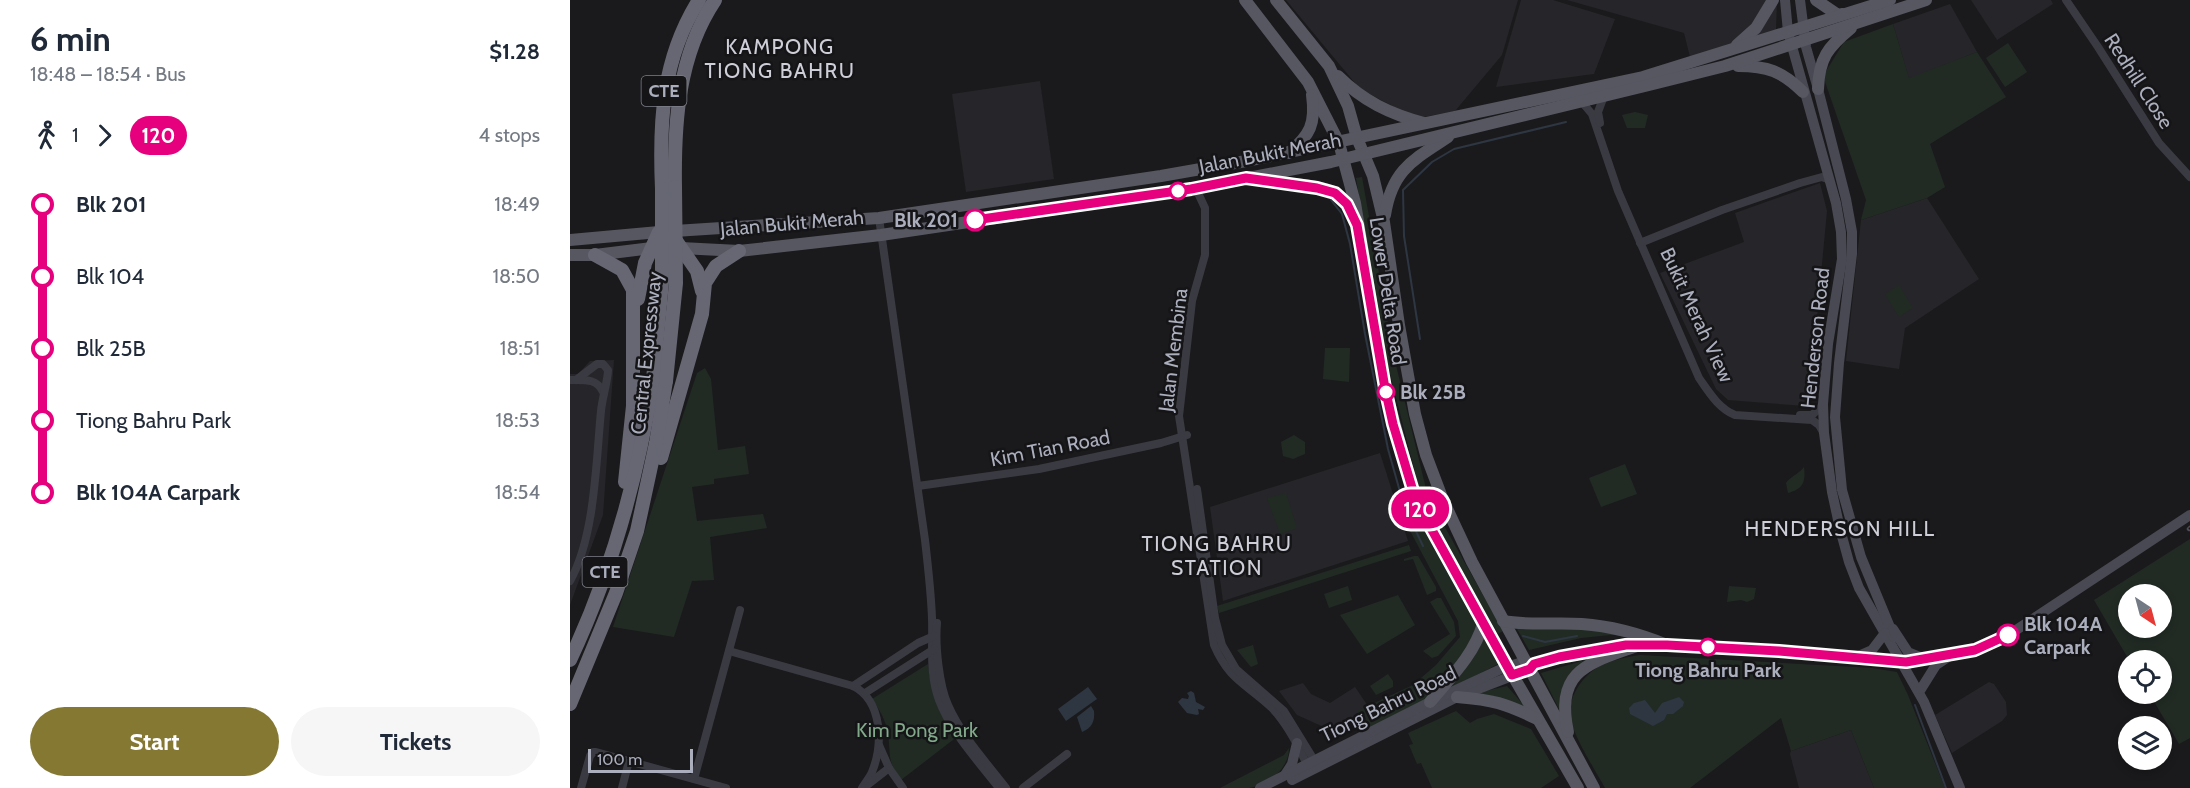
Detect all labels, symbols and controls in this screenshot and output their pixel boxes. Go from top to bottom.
text: 6 min [30,19,111,59]
street label: Redhill Close [2099,29,2179,133]
district label: KAMPONG TIONG BAHRU [704,34,856,83]
text: $1.28 [489,38,540,65]
text: 18:48 – 18:54 · Bus [30,62,186,86]
road number: CTE [642,76,686,106]
icon: walk [30,119,63,152]
icon: forward [88,119,121,152]
text: 1 [72,123,79,147]
text: 120 [142,123,175,148]
text: 4 stops [479,123,540,147]
street label: Jalan Bukit Merah [1196,127,1343,179]
unlabelled marker [1169,182,1187,200]
text: Blk 201 [76,191,146,218]
text: 18:49 [494,192,540,216]
street label: Jalan Bukit Merah [718,205,865,241]
place label: Blk 201 [894,208,958,232]
marker: Blk 201 [964,209,986,231]
street label: Lower Delta Road [1364,215,1412,367]
street label: Bukit Merah View [1655,244,1739,387]
text: Blk 104 [76,263,144,290]
text: 18:50 [492,264,540,288]
street label: Henderson Road [1796,266,1834,410]
street label: Central Expressway [626,271,666,435]
street label: Jalan Membina [1153,286,1193,414]
text: Blk 25B [76,335,146,362]
text: 18:51 [500,336,540,360]
place label: Blk 25B [1400,380,1466,404]
marker: Blk 25B [1377,383,1395,401]
text: Tiong Bahru Park [76,407,231,434]
text: 18:53 [496,408,540,432]
street label: Kim Tian Road [988,425,1112,471]
text: Blk 104A Carpark [76,479,240,506]
text: 18:54 [495,480,540,504]
line badge: 120 [1386,490,1454,528]
text: 120 [1403,497,1437,522]
district label: HENDERSON HILL [1745,516,1935,541]
district label: TIONG BAHRU STATION [1141,531,1293,580]
road number: CTE [582,557,627,587]
north arrow [2118,584,2172,638]
map controls [2118,584,2172,770]
place label: Blk 104A Carpark [2024,612,2103,659]
marker: Blk 104A Carpark [1997,624,2019,646]
marker: Tiong Bahru Park [1699,638,1717,656]
button: locate [2118,650,2172,704]
place label: Tiong Bahru Park [1635,658,1781,682]
street label: Tiong Bahru Road [1316,661,1460,747]
button: Start [30,707,279,776]
button: Tickets [291,707,540,776]
button: layers [2118,716,2172,770]
park label: Kim Pong Park [856,718,978,742]
scale bar [588,746,693,774]
text: 100 m [597,750,642,769]

